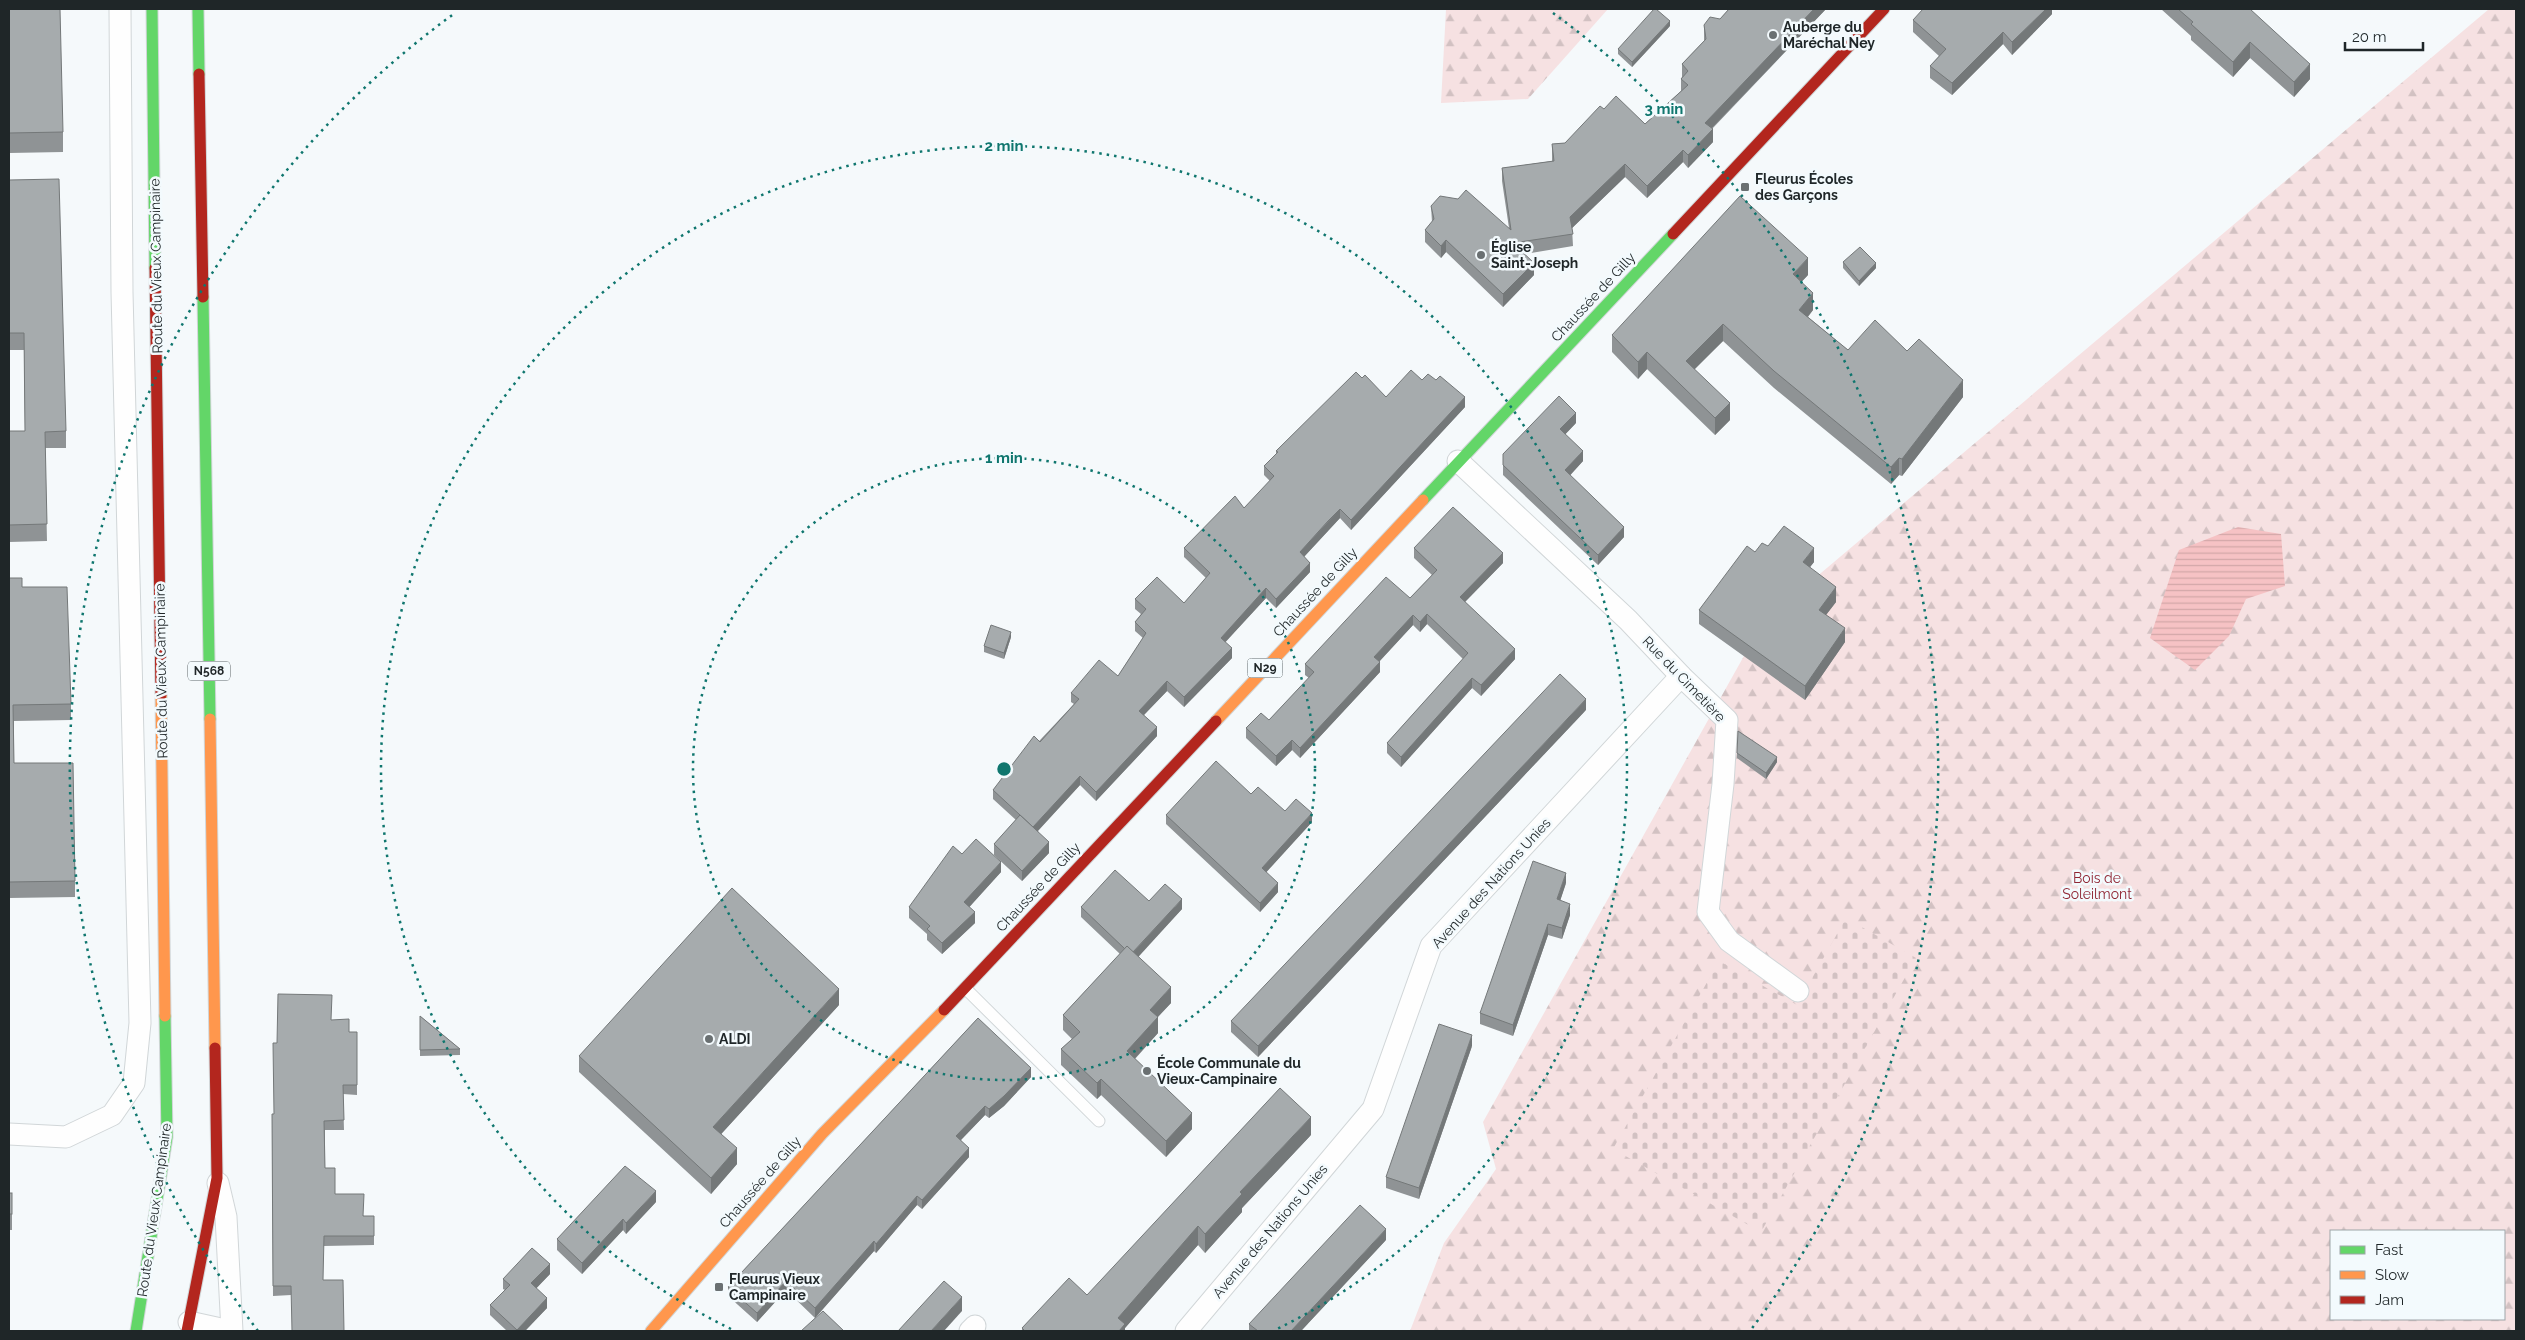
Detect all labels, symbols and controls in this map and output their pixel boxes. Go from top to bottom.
place label: Auberge du Maréchal Ney [1783,19,1875,51]
scale bar [2345,20,2422,52]
text: 20 m [2352,28,2387,46]
marker: Auberge du Maréchal Ney [1767,29,1779,41]
text: 3 min [1645,100,1683,118]
text: 2 min [985,137,1023,155]
place label: Fleurus Écoles des Garçons [1755,170,1853,203]
street label: Route du Vieux Campinaire [146,178,166,354]
marker: Fleurus Écoles des Garçons [1739,181,1751,193]
place label: Église Saint-Joseph [1491,238,1578,271]
marker: Église Saint-Joseph [1475,249,1487,261]
street label: Chaussée de Gilly [1548,249,1639,345]
text: 1 min [985,449,1023,467]
street label: Chaussée de Gilly [1270,544,1361,640]
street label: Route du Vieux Campinaire [151,583,171,759]
street label: Rue du Cimetière [1639,633,1729,725]
road number: N29 [1248,658,1282,678]
road number: N568 [188,661,230,680]
centre of rings [995,760,1013,778]
street label: Avenue des Nations Unies [1428,814,1554,951]
street label: Chaussée de Gilly [993,839,1084,935]
park label: Bois de Soleilmont [2062,870,2132,902]
place label: ALDI [719,1031,751,1047]
marker: ALDI [703,1033,715,1045]
place label: École Communale du Vieux-Campinaire [1157,1054,1301,1087]
marker: École Communale du Vieux-Campinaire [1141,1065,1153,1077]
street label: Route du Vieux Campinaire [134,1122,174,1298]
street label: Chaussée de Gilly [716,1133,804,1231]
street label: Avenue des Nations Unies [1209,1161,1331,1301]
legend [2330,1230,2505,1320]
text: Fast [2375,1241,2403,1259]
text: Slow [2375,1266,2409,1284]
place label: Fleurus Vieux Campinaire [729,1271,820,1303]
marker: Fleurus Vieux Campinaire [713,1281,725,1293]
text: Jam [2375,1291,2404,1309]

